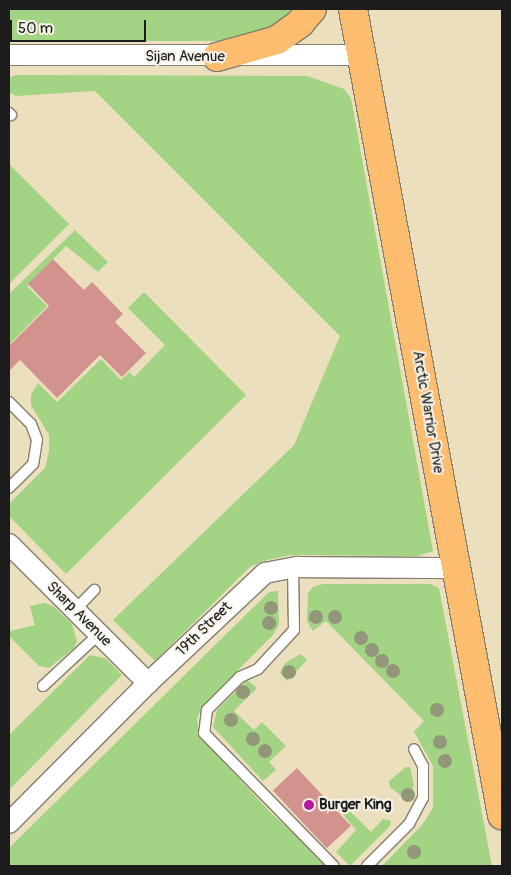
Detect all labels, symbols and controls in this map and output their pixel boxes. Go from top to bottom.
scale bar [12,10,149,42]
text: 50 m [18,19,53,38]
street label: Sijan Avenue [145,48,225,66]
street label: Arctic Warrior Drive [408,349,448,475]
street label: Sharp Avenue [43,578,115,650]
street label: 19th Street [172,598,236,660]
place label: Burger King [319,796,392,814]
marker: Burger King [303,799,315,811]

